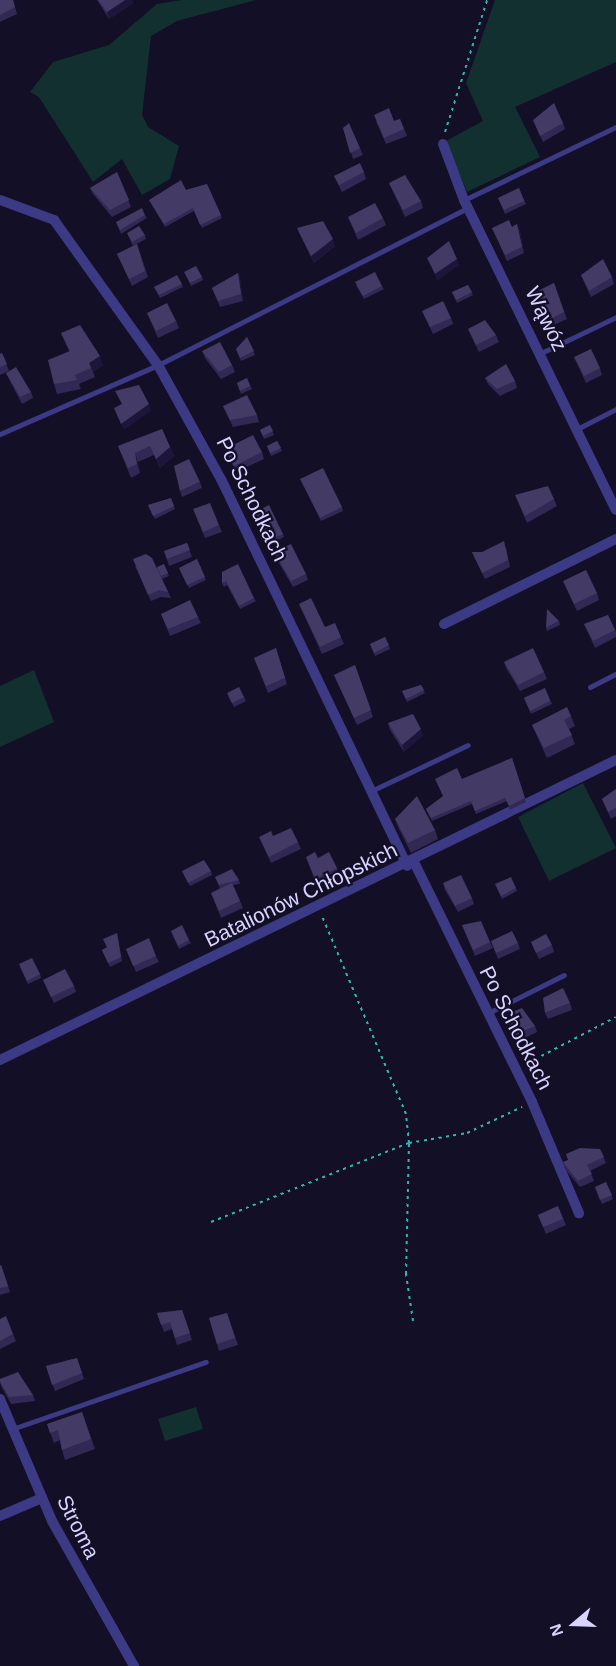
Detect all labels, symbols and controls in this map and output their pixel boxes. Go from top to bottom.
street label: Wąwóz [520,283,572,355]
street label: Po Schodkach [211,433,293,565]
street label: Batalionów Chłopskich [201,837,401,953]
street label: Po Schodkach [474,962,558,1094]
street label: Stroma [51,1491,105,1563]
north arrow [544,1594,604,1654]
text: N [547,1622,566,1638]

